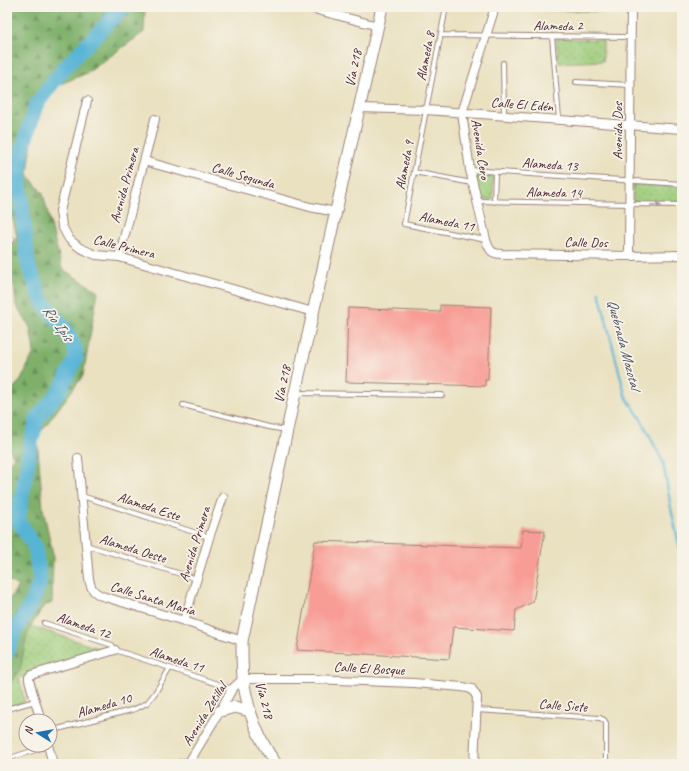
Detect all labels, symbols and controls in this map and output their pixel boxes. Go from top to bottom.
street label: Alameda 2 [533,17,584,34]
street label: Alameda 8 [412,28,439,82]
street label: Vía 218 [341,46,366,88]
street label: Calle El Edén [490,94,554,115]
street label: Avenida Dos [609,101,626,160]
street label: Avenida Cero [467,118,494,182]
street label: Alameda 9 [391,137,418,191]
street label: Avenida Primera [106,144,143,225]
street label: Alameda 13 [522,154,580,175]
street label: Calle Segunda [210,158,277,193]
street label: Alameda 14 [526,184,584,202]
one-way arrow [650,202,663,208]
street label: Alameda 11 [418,208,477,235]
street label: Calle Primera [91,231,158,263]
street label: Calle Dos [564,234,609,251]
water label: Quebrada Mozotal [602,297,646,396]
water label: Río Ipís [38,302,79,347]
street label: Vía 218 [270,362,295,404]
street label: Alameda Este [115,488,184,525]
street label: Avenida Primera [175,503,214,584]
street label: Alameda Oeste [98,530,170,567]
street label: Calle Santa María [108,578,198,620]
street label: Alameda 12 [55,608,115,643]
street label: Alameda 11 [148,643,207,676]
street label: Calle El Bosque [333,658,406,679]
street label: Avenida Zetillal [178,677,232,749]
street label: Vía 218 [251,680,278,722]
street label: Alameda 10 [75,689,135,721]
street label: Calle Siete [538,695,589,716]
north arrow [18,713,58,753]
text: N [21,724,36,736]

